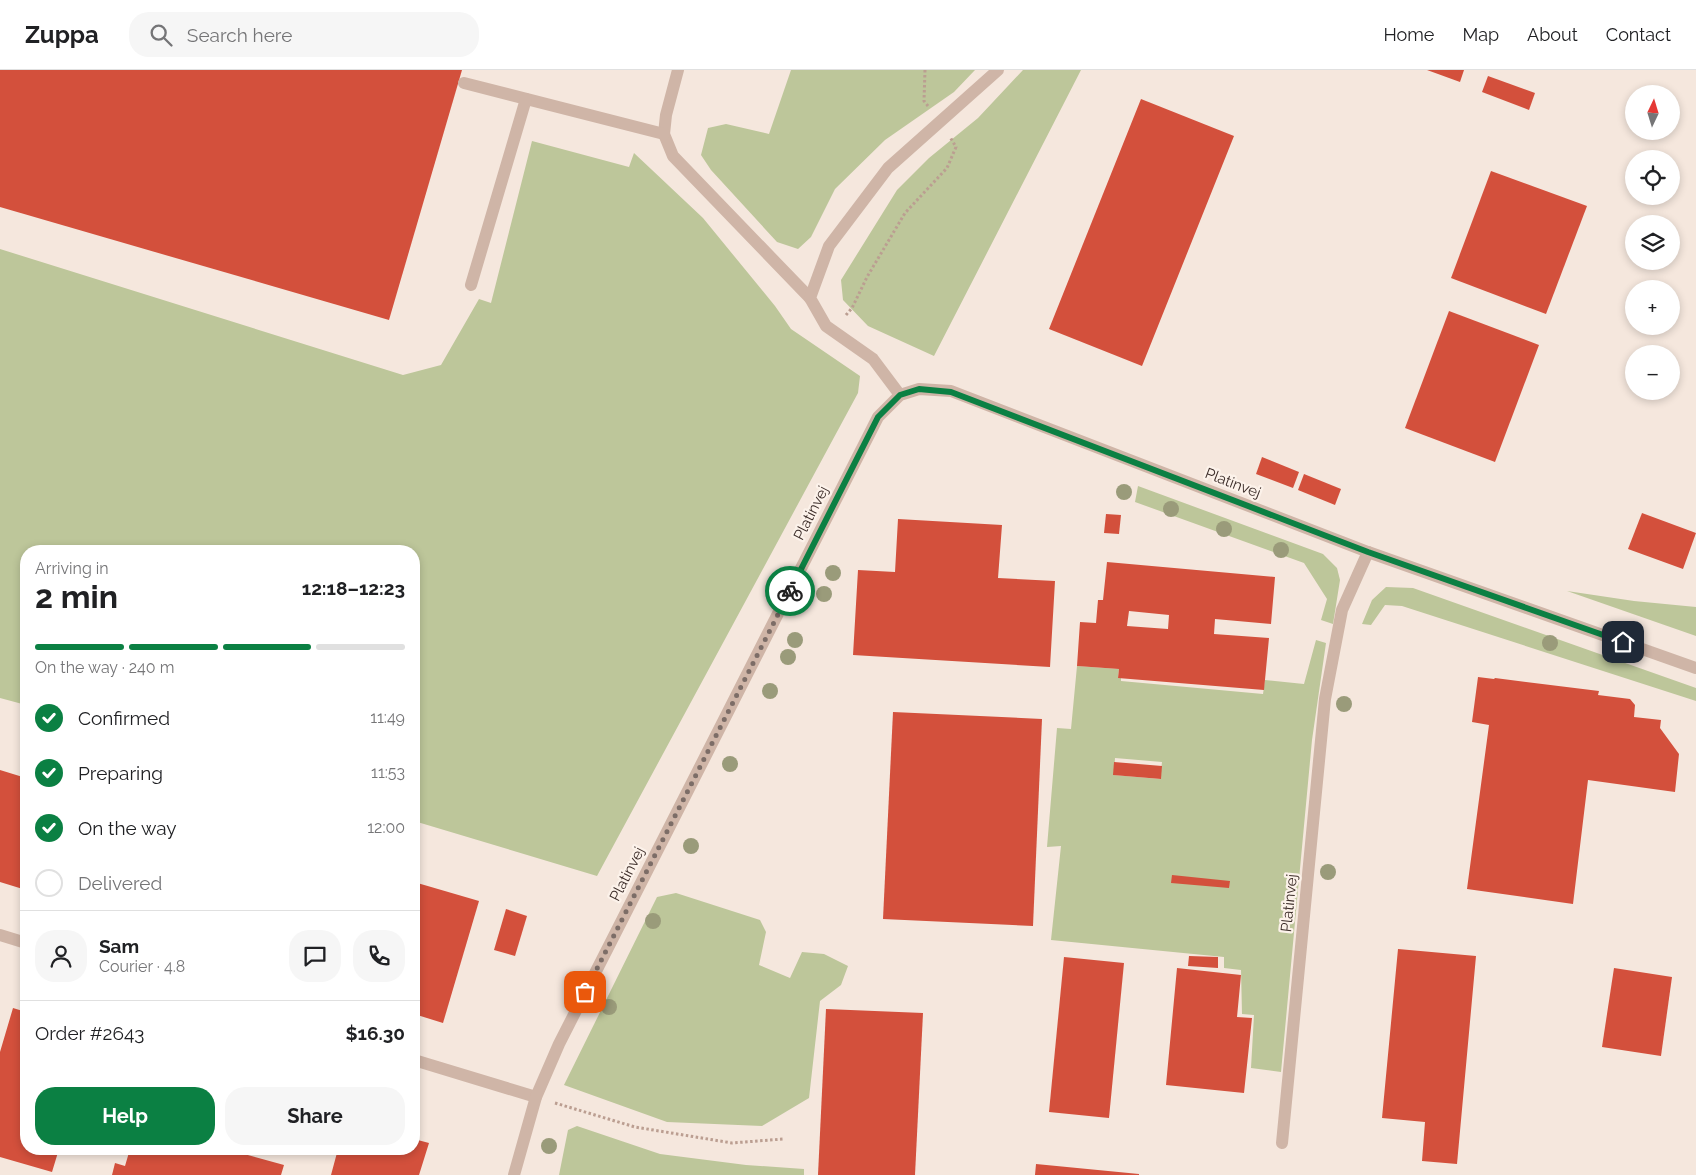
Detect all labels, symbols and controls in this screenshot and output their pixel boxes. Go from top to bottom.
search box [129,12,479,57]
text: Zuppa [25,20,99,49]
icon: search [147,21,175,49]
text: Search here [187,24,292,46]
text: Home [1383,24,1434,45]
text: Map [1462,24,1499,45]
text: About [1527,24,1578,45]
text: Contact [1606,24,1671,45]
north arrow [1625,85,1680,140]
map controls [1625,85,1680,400]
button: locate [1625,150,1680,205]
button: layers [1625,215,1680,270]
button: + [1625,280,1680,335]
button: − [1625,345,1680,400]
street label: Platinvej [1203,464,1263,502]
street label: Platinvej [790,483,832,543]
text: Arriving in [35,559,109,578]
courier [765,566,815,616]
text: 12:18–12:23 [302,577,405,599]
icon: bike [776,577,804,605]
text: 2 min [35,578,118,615]
pin [1602,621,1644,663]
icon: home [1609,628,1637,656]
text: On the way · 240 m [35,658,174,677]
icon: check [35,704,63,732]
text: Confirmed [78,707,170,729]
text: 11:49 [370,708,405,727]
icon: check [35,759,63,787]
text: Preparing [78,762,163,784]
text: 11:53 [371,763,405,782]
icon: check [35,814,63,842]
text: On the way [78,817,177,839]
text: 12:00 [367,818,405,837]
street label: Platinvej [606,844,648,904]
text: Delivered [78,872,162,894]
street label: Platinvej [1277,873,1301,933]
button: person [35,930,87,982]
button: chat [289,930,341,982]
button: phone [353,930,405,982]
text: Sam [99,935,139,957]
text: Courier · 4.8 [99,957,185,976]
pin [564,971,606,1013]
icon: bag [571,978,599,1006]
text: Order #2643 [35,1022,144,1044]
text: $16.30 [345,1022,405,1044]
button: Help [35,1087,215,1145]
button: Share [225,1087,405,1145]

